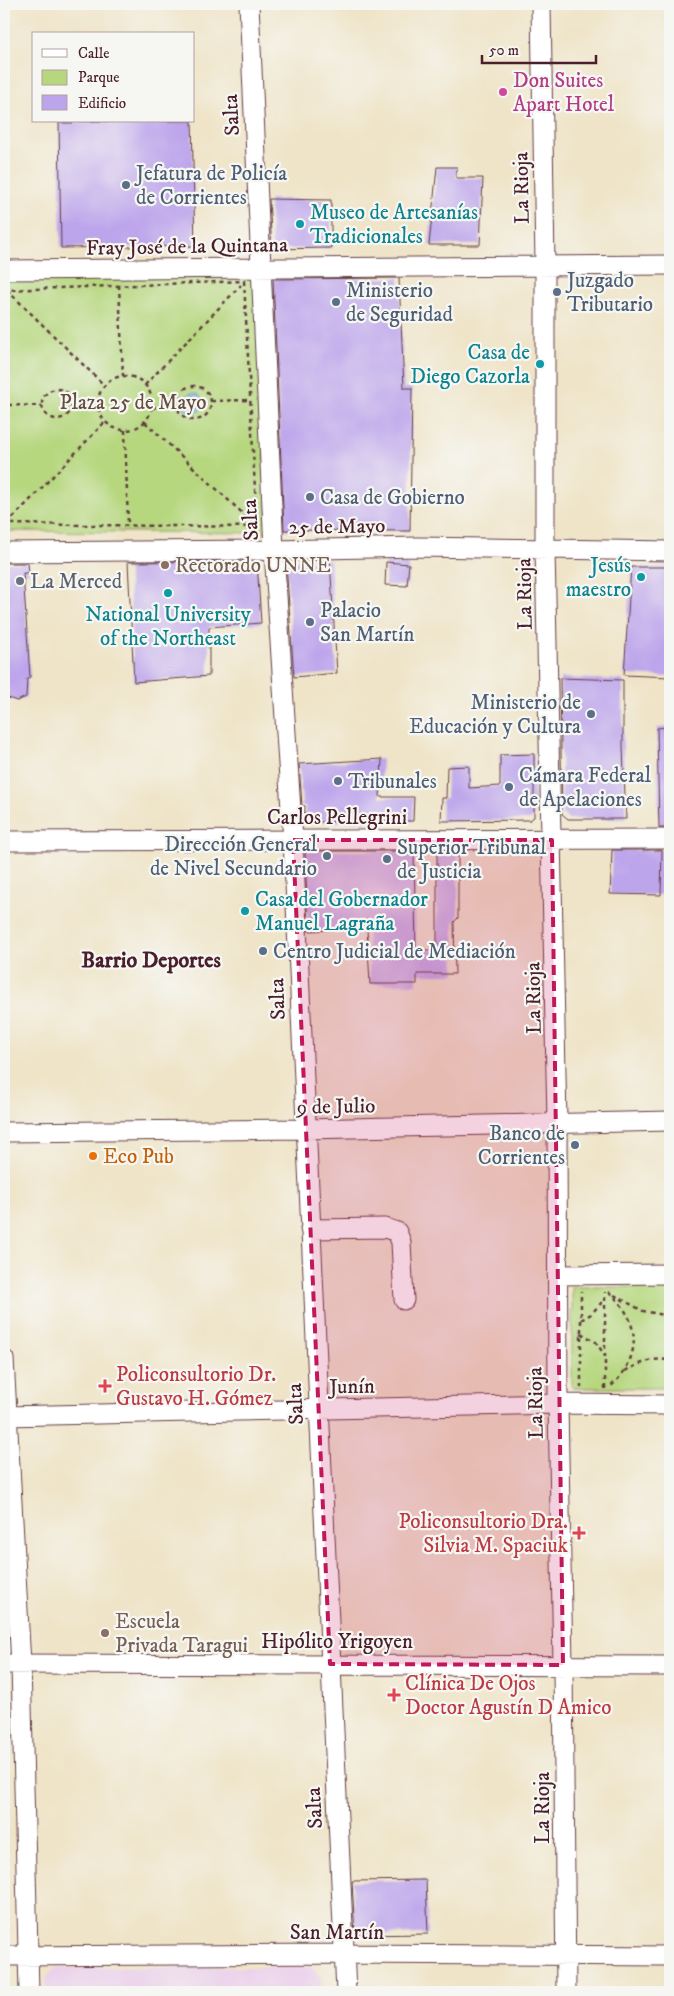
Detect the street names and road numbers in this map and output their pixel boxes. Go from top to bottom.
street label: Salta [218,93,246,137]
street label: La Rioja [508,152,536,224]
street label: Fray José de la Quintana [86,232,288,262]
street label: Salta [237,498,265,542]
street label: 25 de Mayo [288,513,386,541]
street label: La Rioja [511,558,539,630]
street label: Carlos Pellegrini [267,805,407,831]
street label: La Rioja [520,962,548,1034]
street label: Salta [264,978,292,1020]
street label: 9 de Julio [295,1093,376,1121]
street label: La Rioja [522,1367,550,1439]
street label: Junín [327,1374,375,1400]
street label: Salta [282,1382,310,1426]
street label: Hipólito Yrigoyen [261,1629,413,1655]
street label: La Rioja [530,1772,556,1844]
street label: Salta [301,1786,329,1830]
street label: San Martín [290,1920,384,1946]

